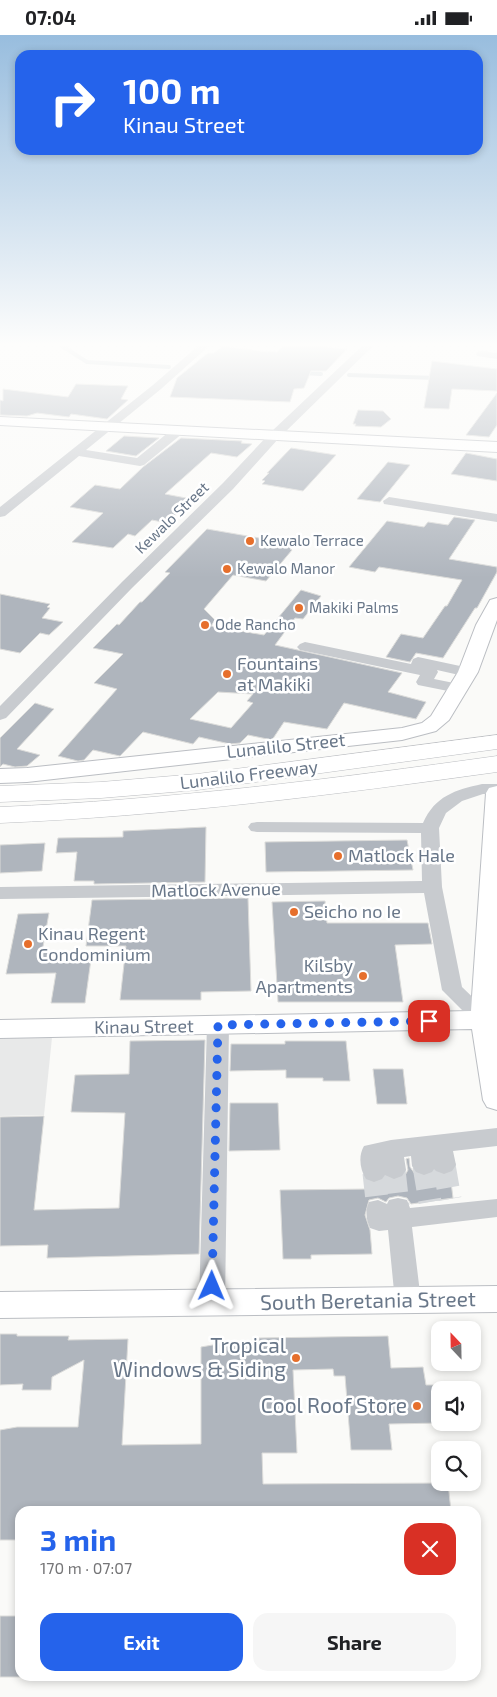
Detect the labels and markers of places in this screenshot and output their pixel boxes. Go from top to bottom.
place label: Kewalo Terrace [260,531,364,549]
marker: Kewalo Terrace [244,535,256,547]
place label: Kewalo Manor [237,559,335,577]
marker: Kewalo Manor [221,563,233,575]
place label: Makiki Palms [309,598,399,616]
marker: Makiki Palms [293,602,305,614]
place label: Ode Rancho [215,615,296,633]
marker: Ode Rancho [199,619,211,631]
place label: Fountains at Makiki [237,652,318,695]
marker: Fountains at Makiki [221,668,233,680]
place label: Matlock Hale [348,844,455,866]
marker: Matlock Hale [332,850,344,862]
place label: Seicho no Ie [304,900,401,922]
marker: Seicho no Ie [288,906,300,918]
place label: Kinau Regent Condominium [38,922,151,965]
marker: Kinau Regent Condominium [22,938,34,950]
place label: Kilsby Apartments [256,954,353,997]
marker: Kilsby Apartments [357,970,369,982]
pin [408,1000,450,1042]
place label: Tropical Windows & Siding [113,1332,287,1381]
marker: Tropical Windows & Siding [290,1352,302,1364]
place label: Cool Roof Store [261,1392,407,1417]
marker: Cool Roof Store [411,1400,423,1412]

